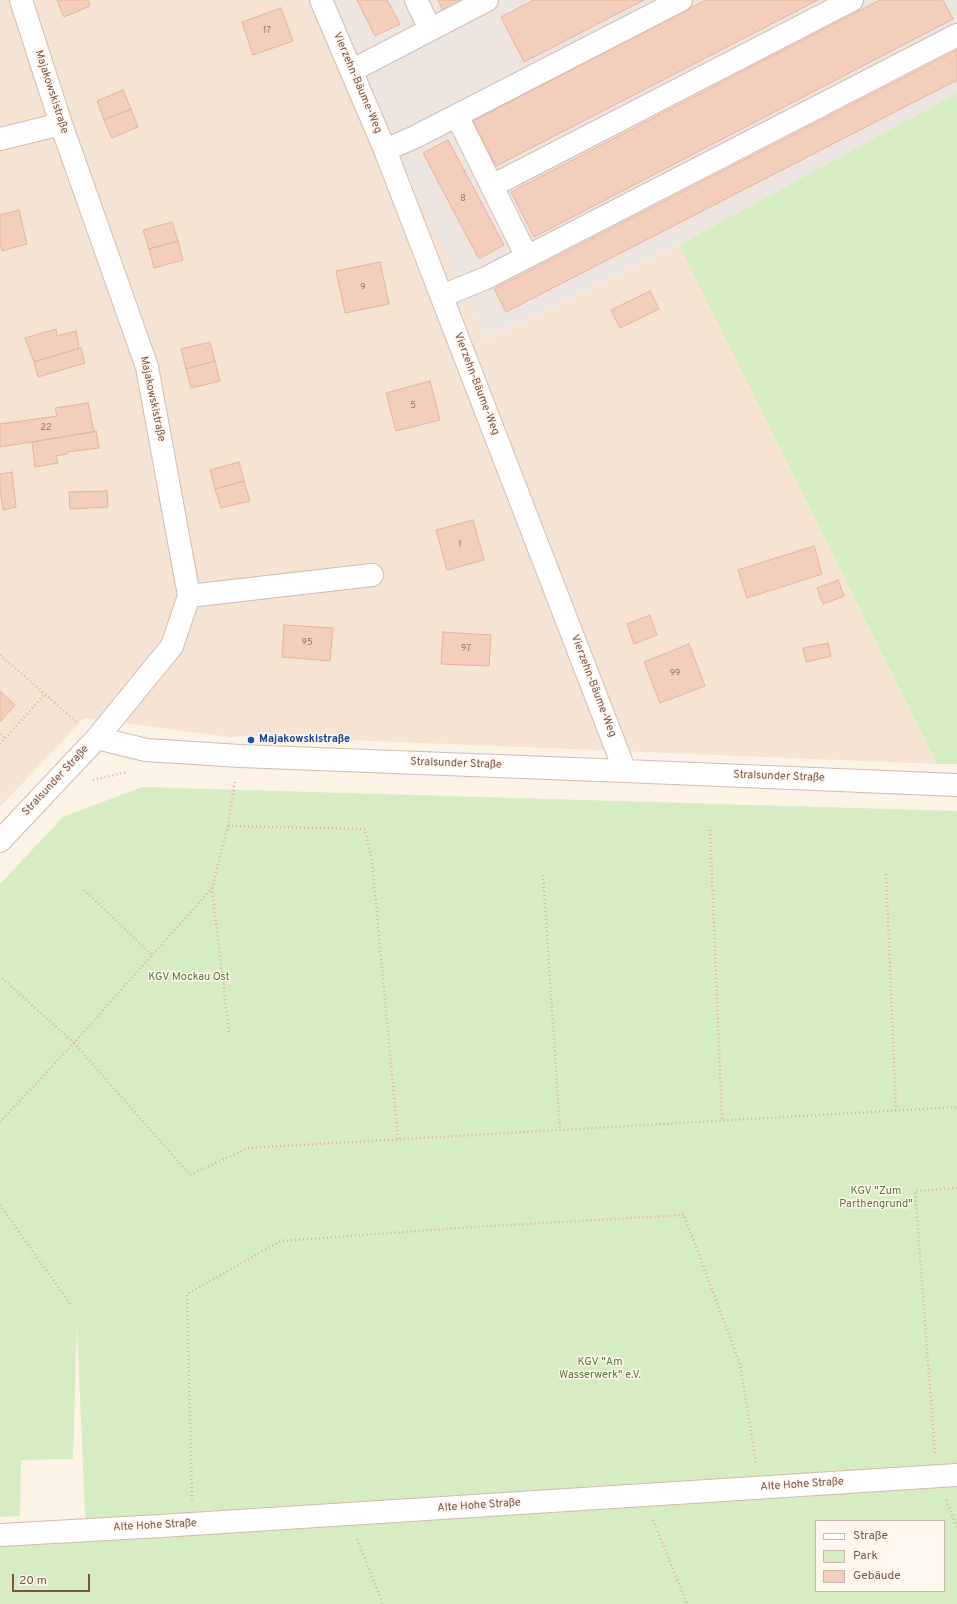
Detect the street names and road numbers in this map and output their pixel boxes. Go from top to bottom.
street label: Vierzehn-Bäume-Weg [330,30,384,136]
street label: Majakowskistraße [31,49,71,135]
street label: Vierzehn-Bäume-Weg [450,331,502,437]
street label: Majakowskistraße [137,355,167,443]
street label: Vierzehn-Bäume-Weg [567,633,619,739]
street label: Stralsunder Straße [20,743,92,819]
street label: Stralsunder Straße [410,756,502,772]
street label: Stralsunder Straße [733,769,825,785]
street label: Alte Hohe Straße [760,1475,844,1495]
street label: Alte Hohe Straße [437,1496,521,1516]
street label: Alte Hohe Straße [113,1517,197,1535]

